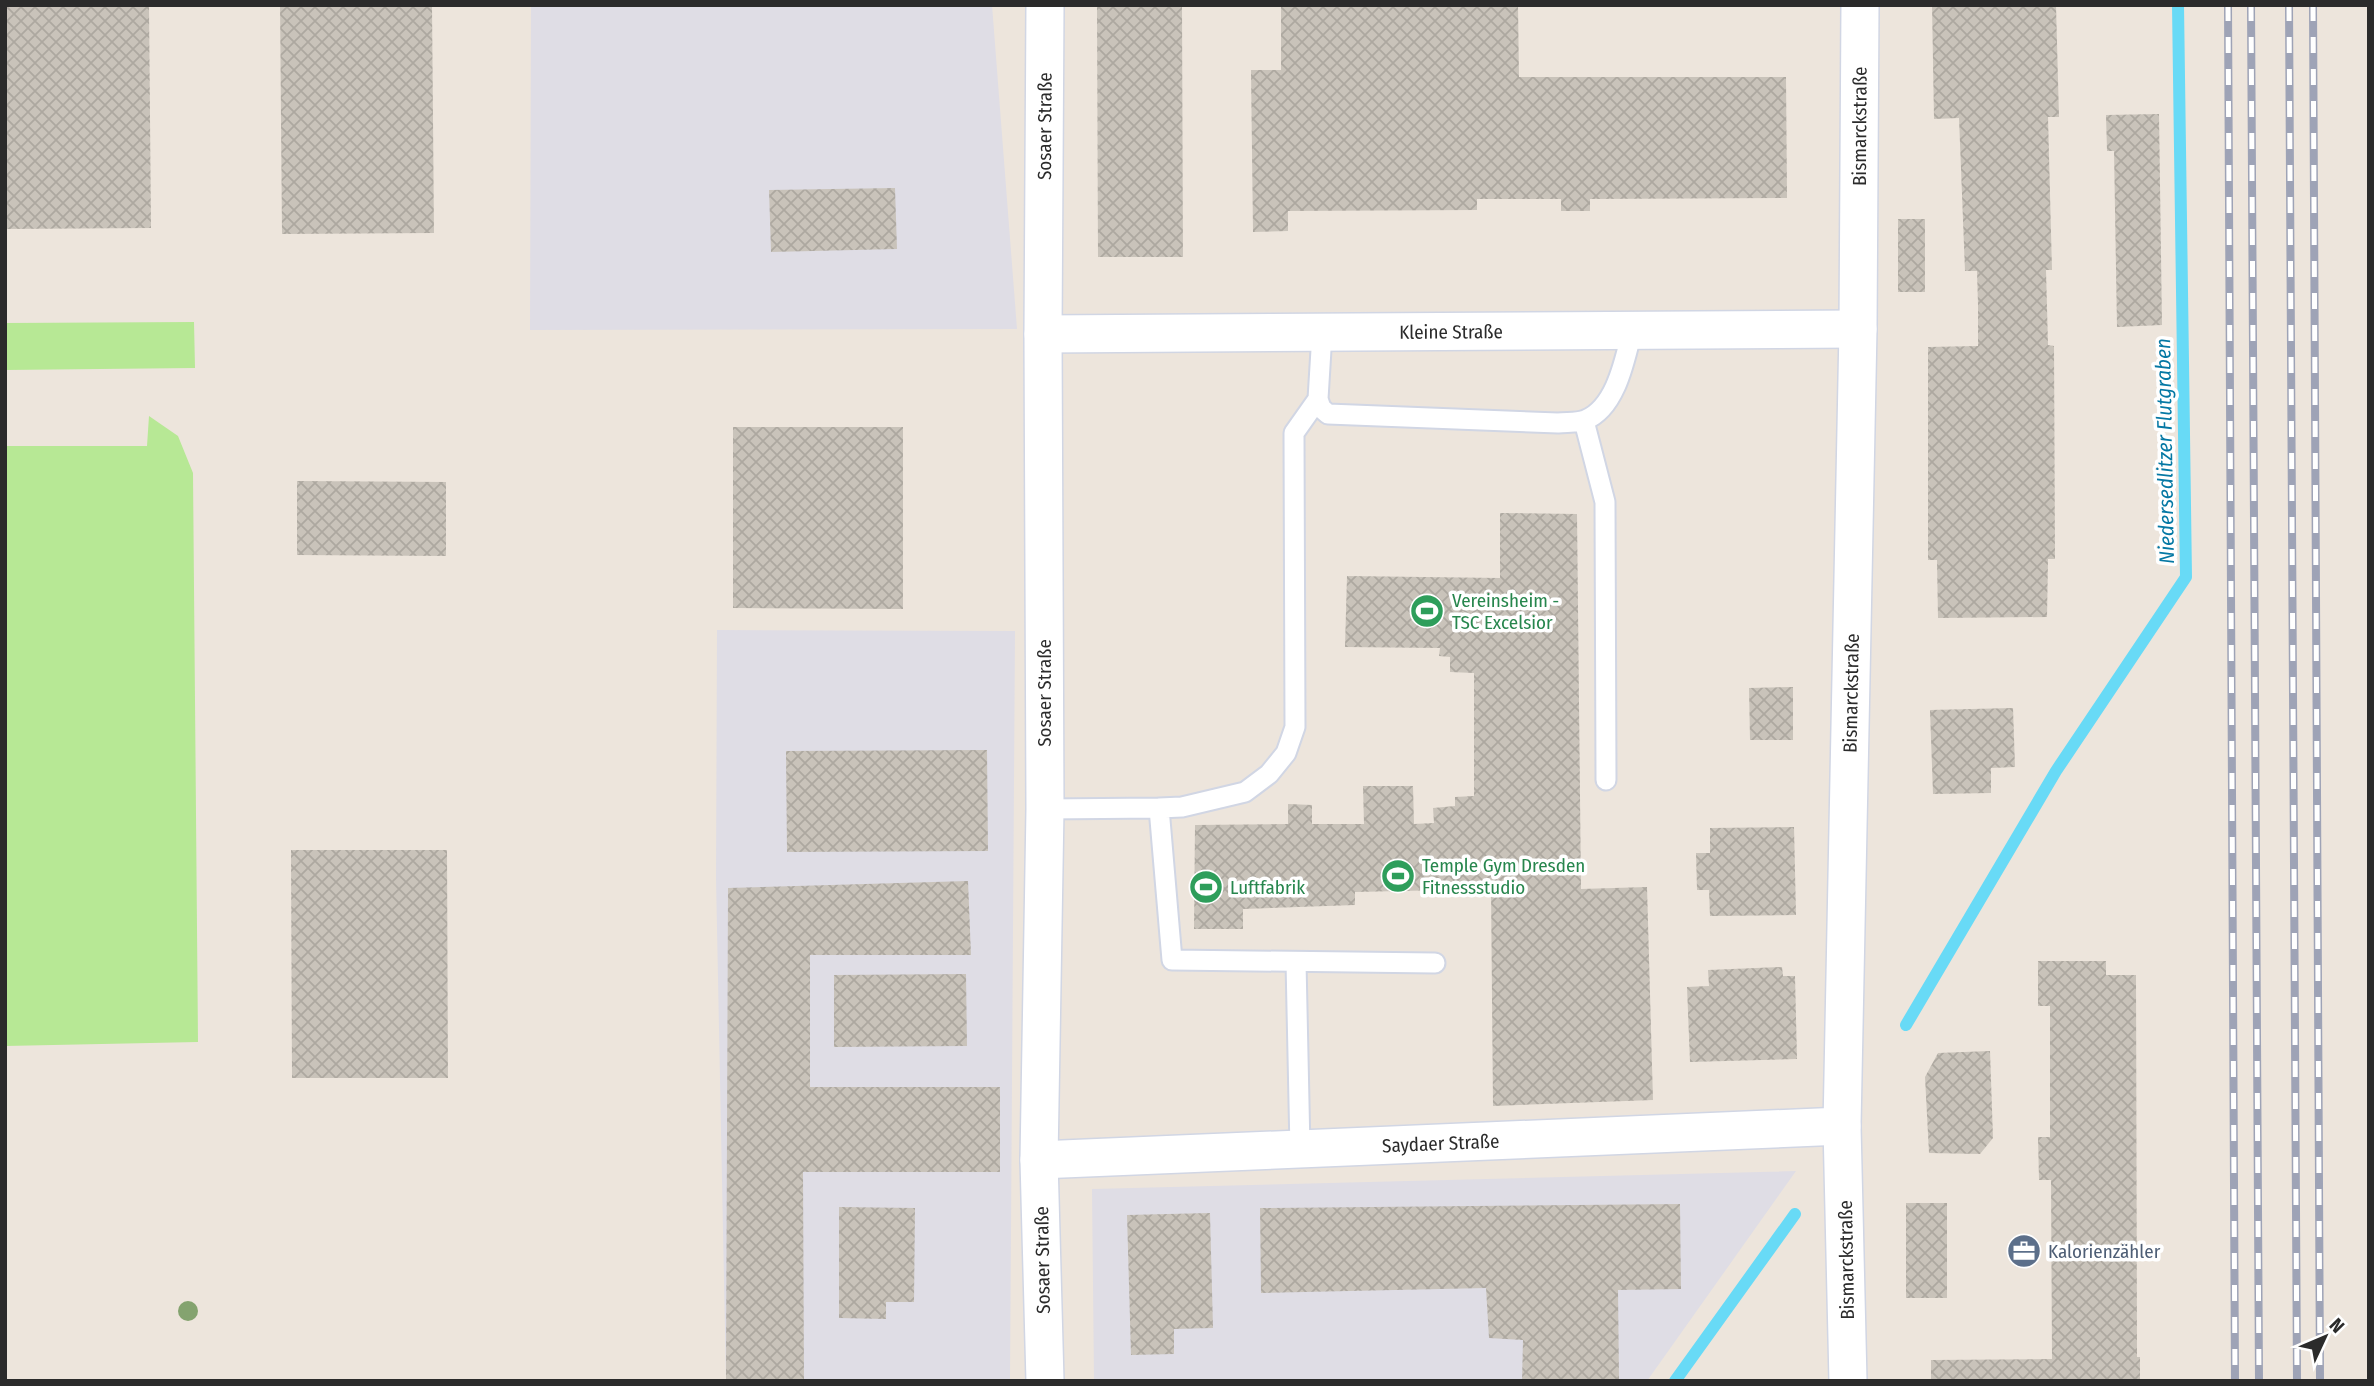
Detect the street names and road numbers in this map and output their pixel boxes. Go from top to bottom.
street label: Bismarckstraße [1848,66,1872,186]
street label: Sosaer Straße [1033,72,1057,180]
street label: Kleine Straße [1399,320,1503,344]
street label: Bismarckstraße [1838,633,1864,753]
street label: Sosaer Straße [1033,639,1056,747]
street label: Saydaer Straße [1382,1130,1500,1157]
street label: Bismarckstraße [1834,1200,1859,1320]
street label: Sosaer Straße [1030,1206,1055,1314]

